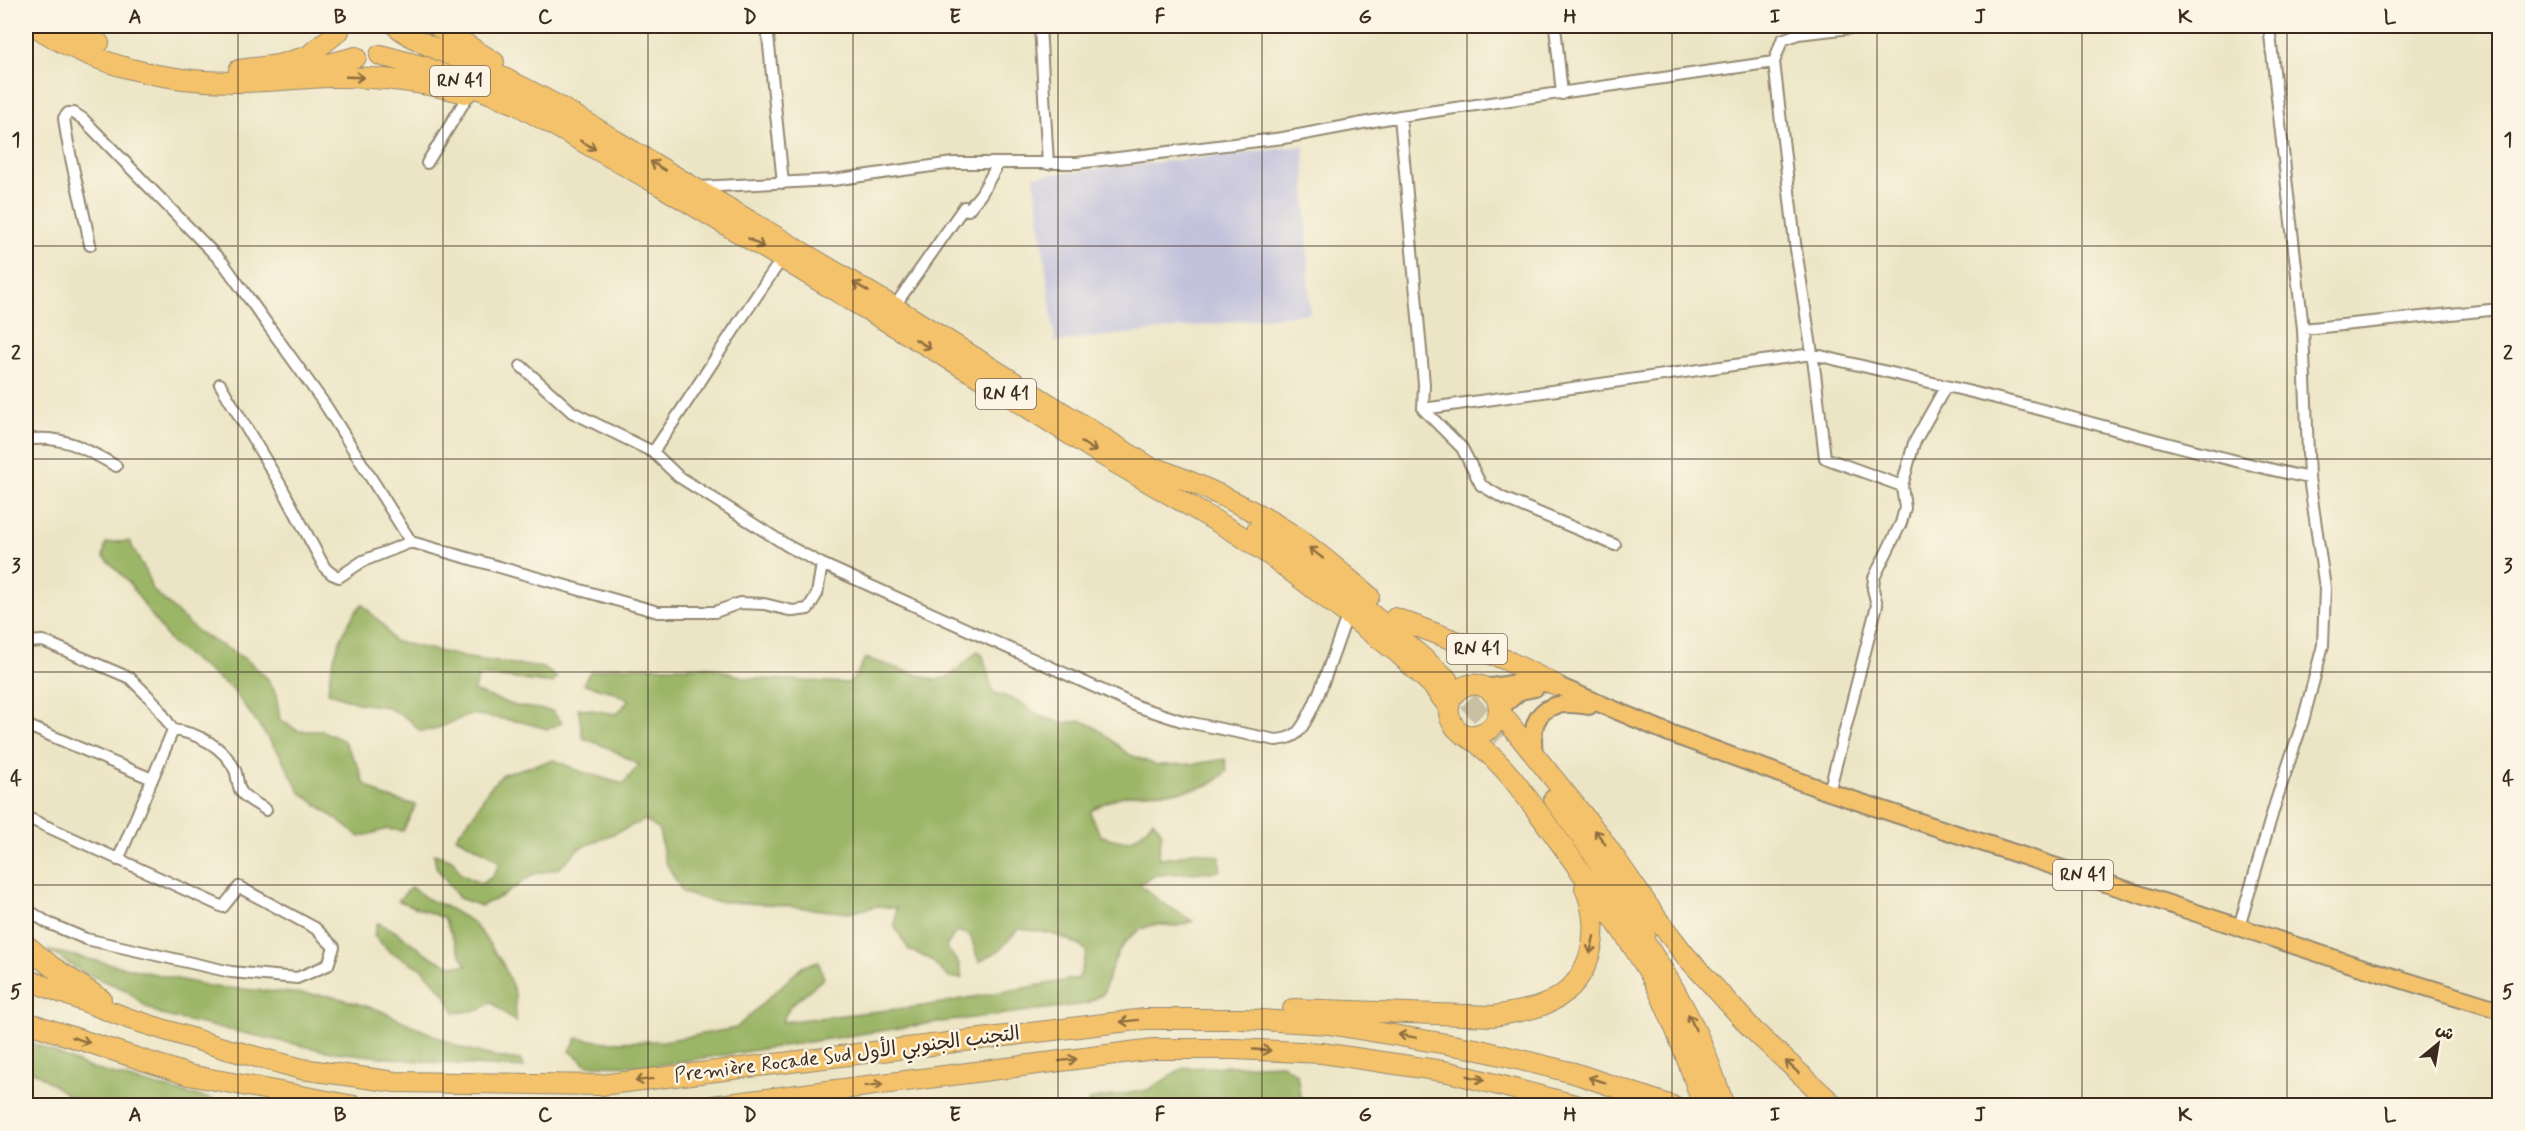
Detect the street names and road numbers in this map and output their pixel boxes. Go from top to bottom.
road number: RN 41 [430,66,490,96]
road number: RN 41 [976,379,1036,409]
road number: RN 41 [1447,634,1507,664]
road number: RN 41 [2053,860,2113,890]
street label: Première Rocade Sud التجنب الجنوبي الأول [672,1019,1022,1093]

